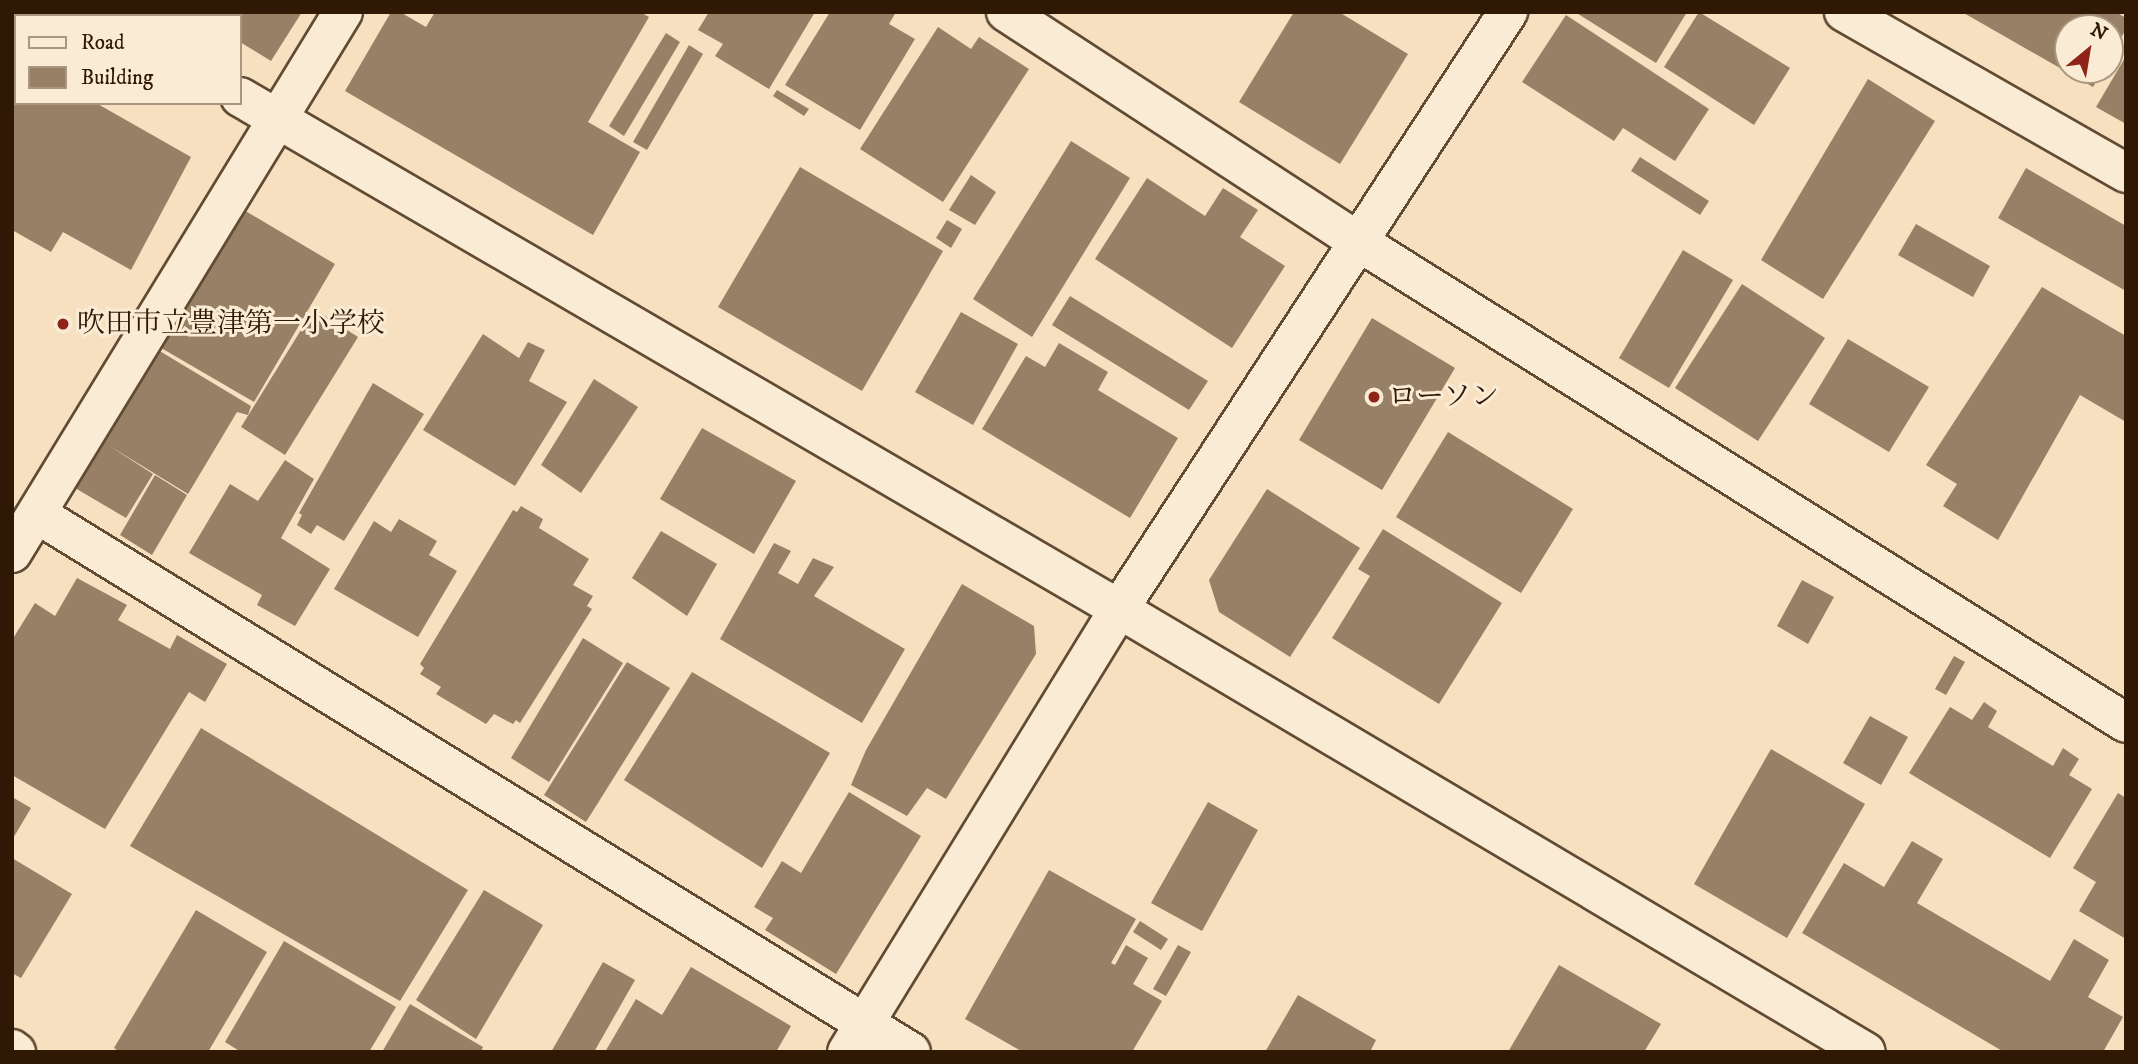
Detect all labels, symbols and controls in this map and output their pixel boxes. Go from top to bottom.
legend [14,14,242,105]
north arrow [2054,14,2124,84]
text: N [2086,18,2111,46]
text: Road [81,30,125,56]
text: Building [81,65,153,91]
place label: 吹田市立豊津第一小学校 [77,307,385,341]
marker: 吹田市立豊津第一小学校 [55,316,71,332]
place label: ローソン [1388,380,1500,414]
marker: ローソン [1366,389,1382,405]

